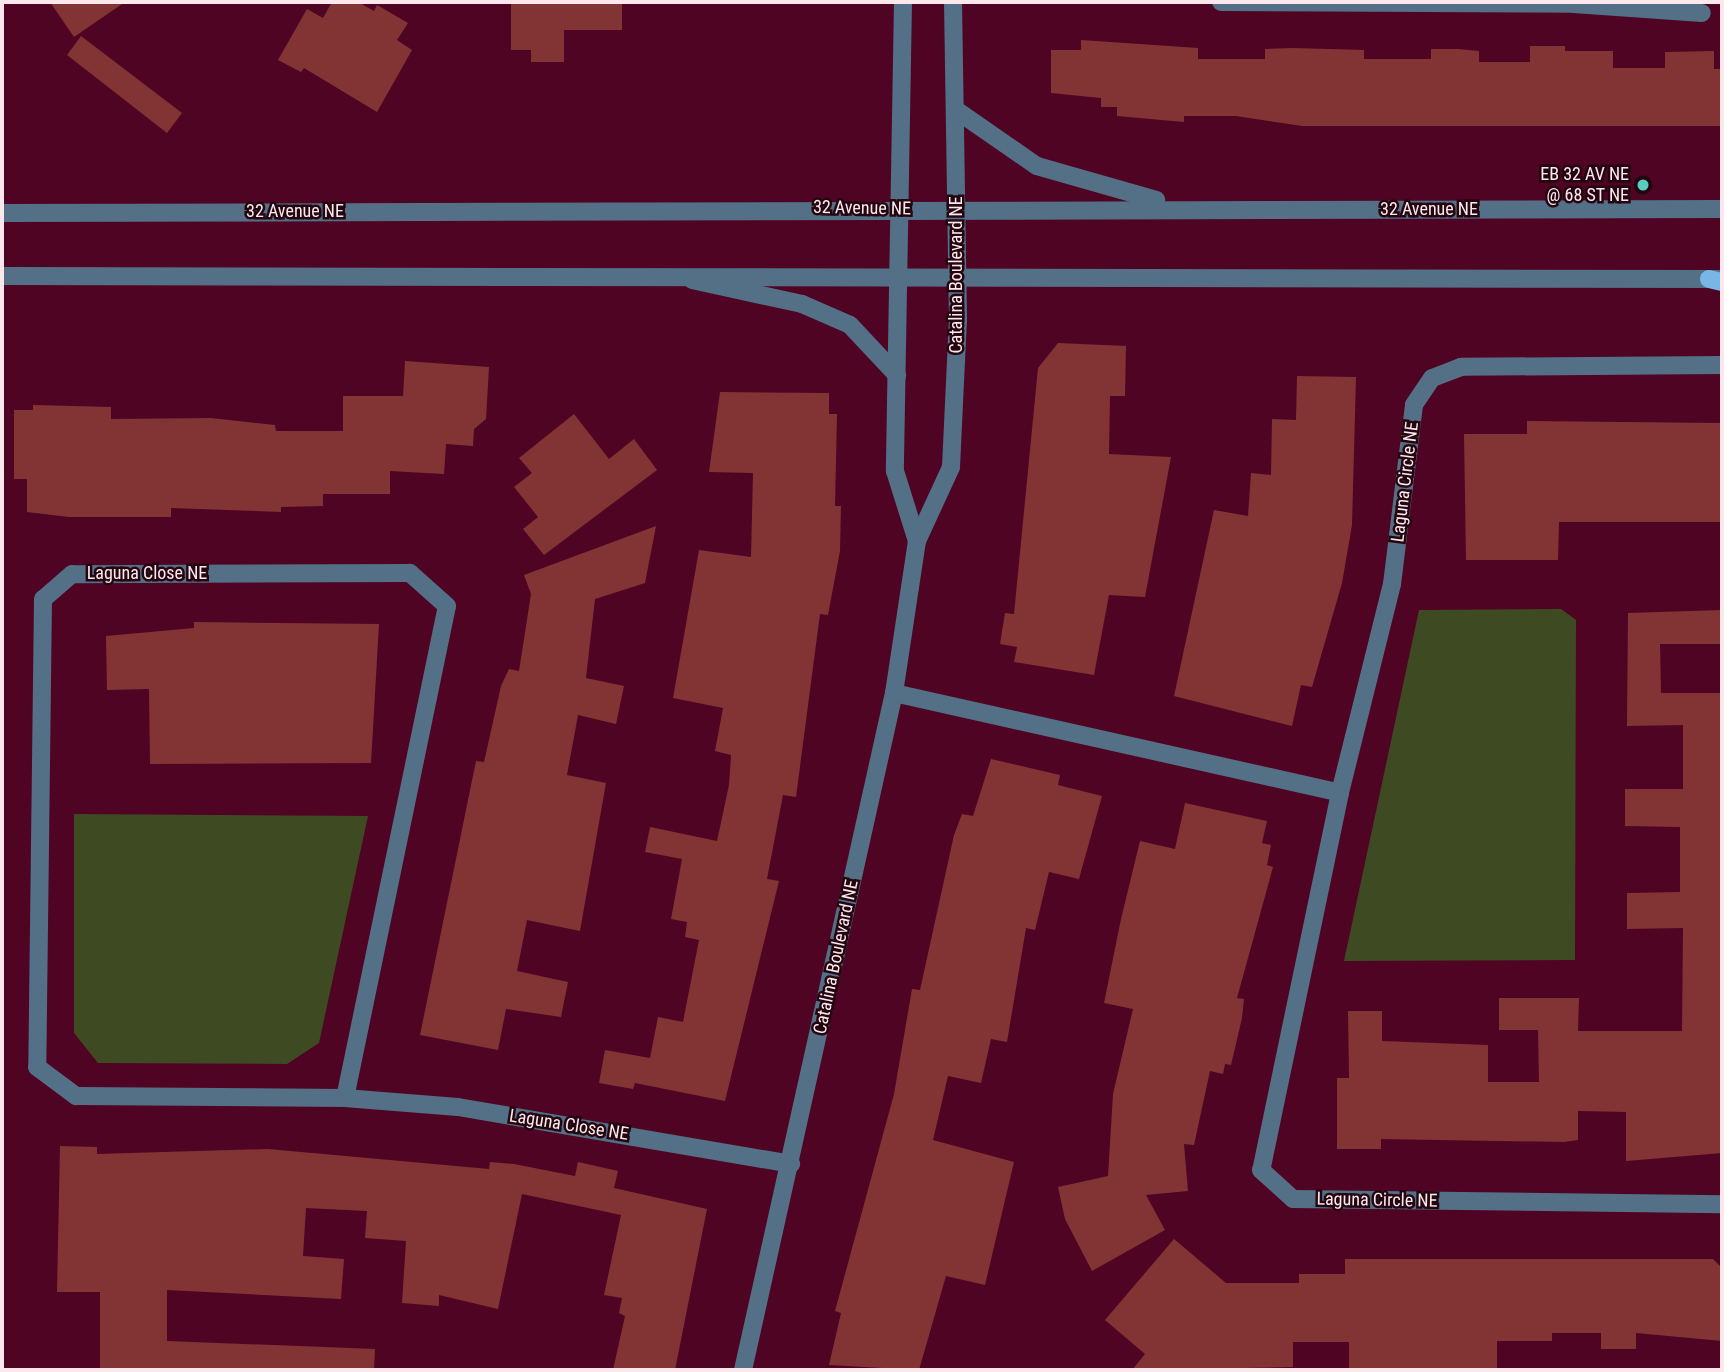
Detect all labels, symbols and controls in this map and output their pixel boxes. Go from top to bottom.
place label: EB 32 AV NE @ 68 ST NE [1540,164,1629,206]
marker: EB 32 AV NE @ 68 ST NE [1635,177,1651,193]
street label: 32 Avenue NE [813,196,911,220]
street label: Catalina Boulevard NE [945,196,967,354]
street label: 32 Avenue NE [1380,198,1478,220]
street label: 32 Avenue NE [246,200,344,222]
street label: Laguna Circle NE [1387,421,1423,543]
street label: Laguna Close NE [87,562,207,584]
street label: Catalina Boulevard NE [809,878,863,1036]
street label: Laguna Close NE [508,1105,630,1145]
street label: Laguna Circle NE [1316,1188,1438,1212]

